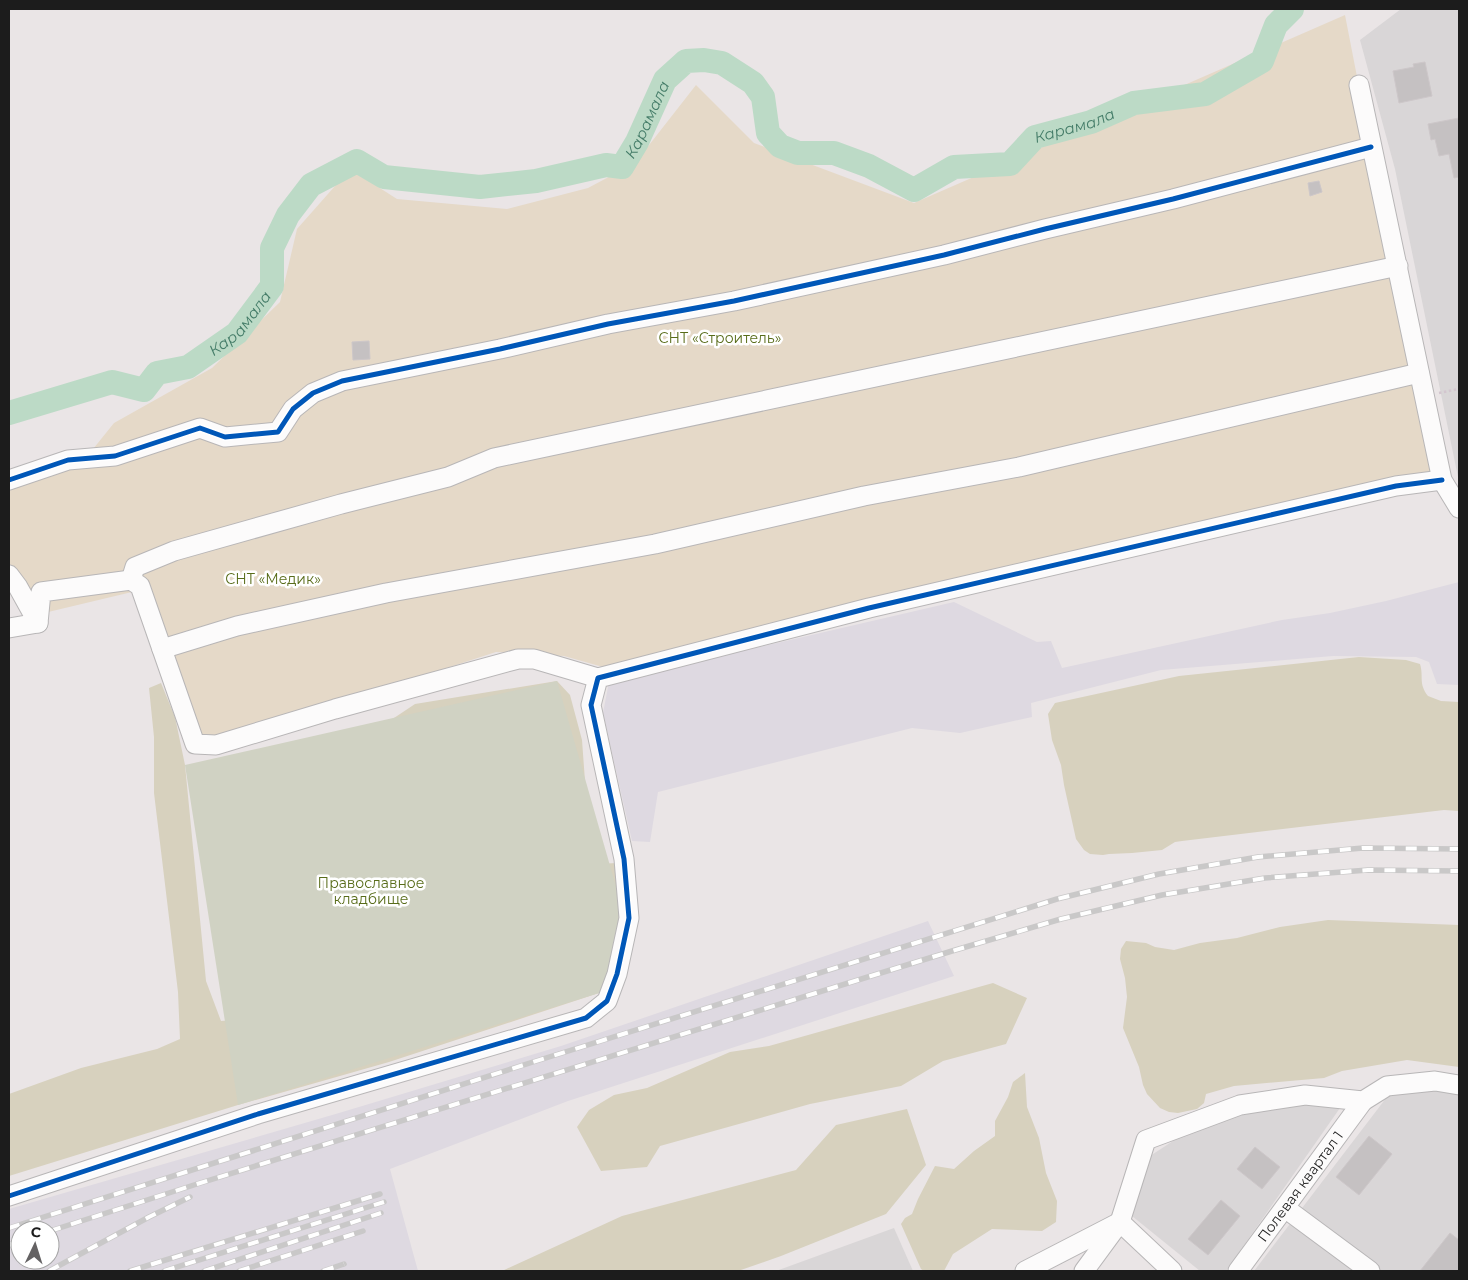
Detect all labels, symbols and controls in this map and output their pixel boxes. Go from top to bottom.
water label: Карамала [620,78,673,161]
water label: Карамала [1032,103,1117,146]
water label: Карамала [205,287,275,359]
park label: СНТ «Строитель» [659,329,781,347]
park label: СНТ «Медик» [225,570,321,588]
park label: Православное кладбище [318,874,424,908]
street label: Полевая квартал 1 [1253,1127,1347,1245]
north arrow [10,1220,60,1270]
text: С [30,1223,42,1241]

